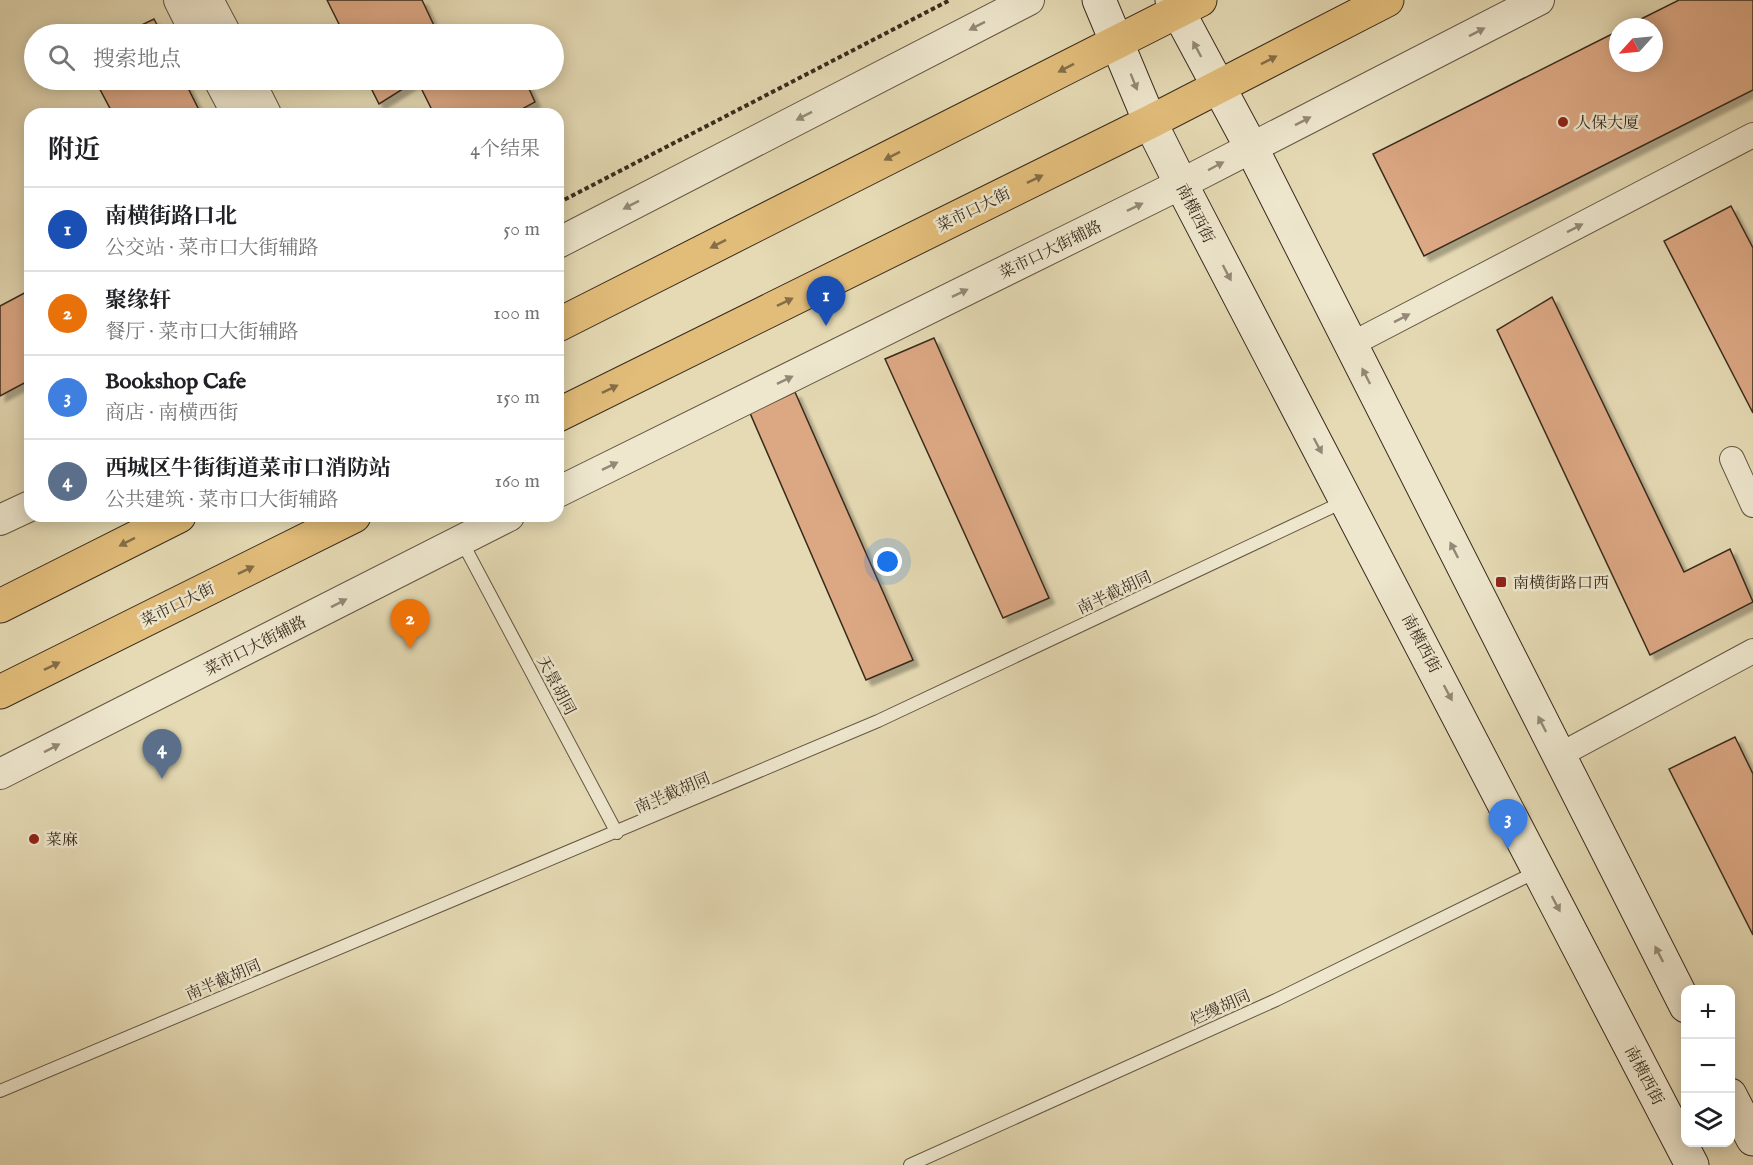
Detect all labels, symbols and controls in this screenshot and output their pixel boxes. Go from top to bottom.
north arrow [1609,18,1663,72]
one-way arrow [968,21,986,31]
search box [24,24,564,90]
one-way arrow [1468,27,1485,37]
one-way arrow [1192,40,1202,57]
icon: search [45,41,78,74]
text: 搜索地点 [93,46,181,74]
one-way arrow [1261,55,1278,65]
one-way arrow [1057,64,1074,73]
one-way arrow [1130,73,1139,91]
one-way arrow [795,111,812,121]
place label: 人保大厦 [1575,114,1639,134]
marker: 人保大厦 [1556,115,1570,129]
one-way arrow [1294,116,1312,126]
text: 附近 [48,134,100,167]
text: 4个结果 [470,137,540,162]
one-way arrow [883,152,900,161]
one-way arrow [1208,161,1225,171]
one-way arrow [1027,174,1044,183]
street label: 南横西街 [1171,181,1218,247]
street label: 菜市口大街 [934,184,1014,237]
one-way arrow [622,201,639,210]
one-way arrow [1127,202,1144,212]
text: 南横街路口北 [105,203,237,231]
text: 1 [64,217,71,242]
text: 50 m [503,217,540,242]
street label: 菜市口大街辅路 [996,217,1106,284]
one-way arrow [1567,223,1584,233]
text: 公交站 · 菜市口大街辅路 [105,236,318,261]
one-way arrow [709,239,726,249]
one-way arrow [1222,265,1232,282]
pin: 1 [806,276,846,326]
text: 聚缘轩 [105,287,171,315]
one-way arrow [952,289,969,298]
one-way arrow [777,298,794,307]
text: 2 [63,301,72,326]
text: 100 m [493,301,540,326]
one-way arrow [1394,313,1411,323]
text: 餐厅 · 菜市口大街辅路 [105,320,298,345]
one-way arrow [1361,367,1371,385]
text: Bookshop Cafe [105,368,246,396]
one-way arrow [777,375,794,384]
one-way arrow [602,384,619,394]
text: 3 [64,385,71,410]
text: 150 m [496,385,540,410]
text: 商店 · 南横西街 [105,401,238,426]
one-way arrow [1313,438,1323,455]
text: 西城区牛街街道菜市口消防站 [105,455,391,483]
one-way arrow [602,461,619,471]
text: 4 [63,469,72,494]
text: 160 m [494,469,540,494]
text: 公共建筑 · 菜市口大街辅路 [105,488,338,513]
one-way arrow [118,537,136,547]
one-way arrow [1449,541,1459,559]
your location [873,547,902,576]
one-way arrow [238,565,255,575]
street label: 南半截胡同 [1074,568,1155,620]
place label: 南横街路口西 [1513,574,1609,594]
marker: 南横街路口西 [1494,575,1508,589]
street label: 菜市口大街 [138,579,218,632]
one-way arrow [330,598,347,607]
pin: 2 [390,600,430,649]
street label: 南横西街 [1396,611,1444,677]
street label: 菜市口大街辅路 [201,612,310,681]
street label: 天景胡同 [531,653,579,719]
one-way arrow [44,661,61,671]
one-way arrow [1443,685,1453,702]
one-way arrow [1537,715,1547,732]
pin: 4 [142,730,182,779]
one-way arrow [44,743,61,753]
street label: 南半截胡同 [632,769,714,819]
pin: 3 [1488,800,1528,849]
place label: 菜麻 [46,831,78,851]
marker: 菜麻 [27,832,41,846]
one-way arrow [1551,896,1561,913]
one-way arrow [1654,945,1664,962]
street label: 南半截胡同 [183,956,265,1006]
map controls [1681,985,1735,1147]
button: + [1681,985,1735,1039]
street label: 烂缦胡同 [1188,987,1254,1031]
button: − [1681,1039,1735,1093]
street label: 南横西街 [1619,1043,1667,1109]
button: layers [1681,1093,1735,1147]

